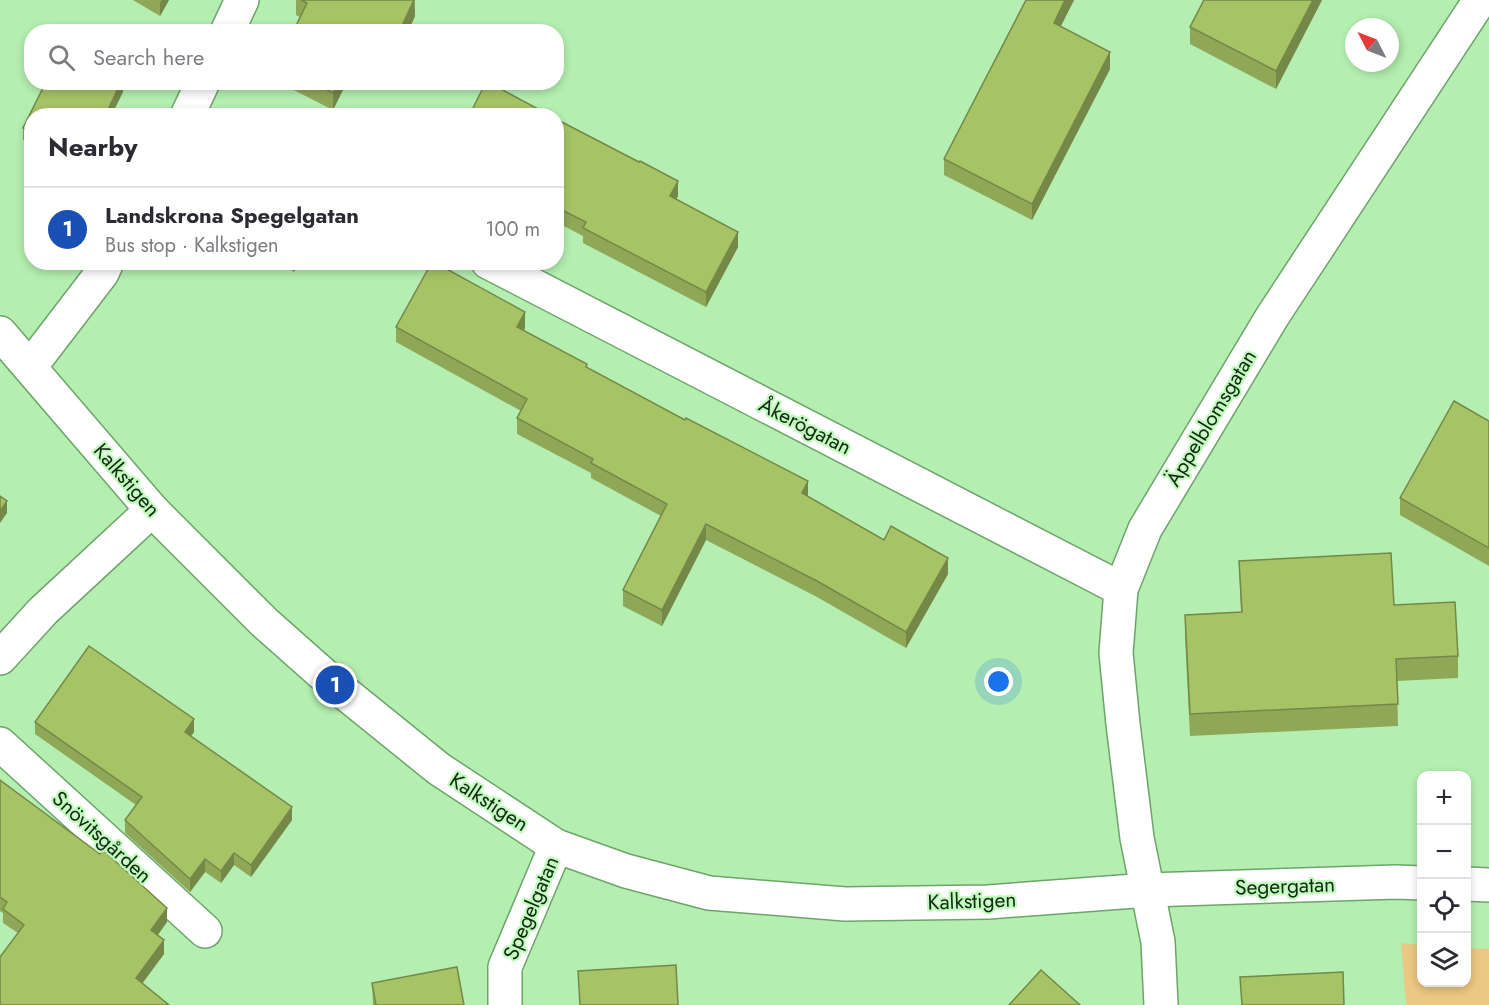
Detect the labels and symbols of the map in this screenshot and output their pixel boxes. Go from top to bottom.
north arrow [1345,18,1399,72]
street label: Äppelblomsgatan [1158,344,1264,492]
street label: Åkerögatan [754,390,856,462]
street label: Kalkstigen [87,437,167,523]
pin: 1 [316,662,354,708]
your location [984,667,1013,696]
street label: Kalkstigen [444,765,534,839]
street label: Snövitsgården [45,784,159,890]
street label: Spegelgatan [496,851,566,965]
street label: Segergatan [1234,869,1336,903]
street label: Kalkstigen [927,884,1017,918]

